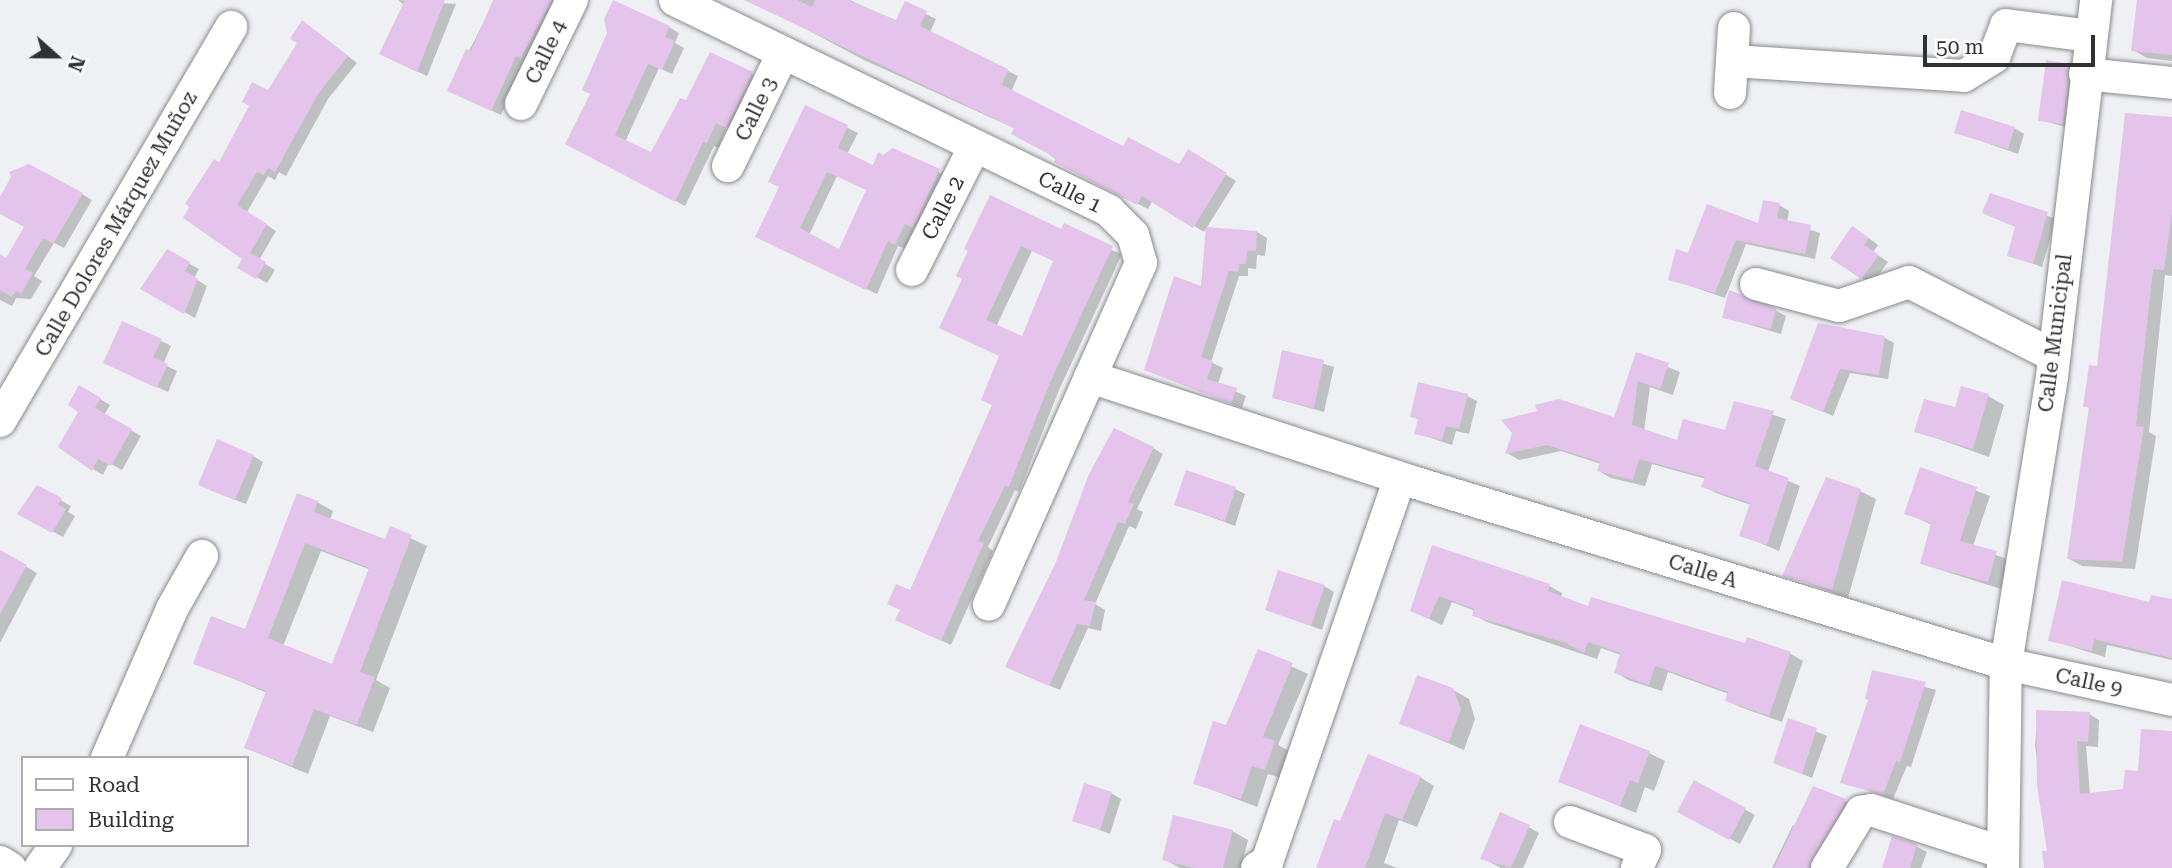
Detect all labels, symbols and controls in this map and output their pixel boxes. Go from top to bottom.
street label: Calle 4 [520,16,572,88]
north arrow [21,21,91,91]
scale bar [1927,21,2098,65]
text: 50 m [1936,35,1984,59]
text: N [63,53,89,75]
street label: Calle 3 [730,73,782,145]
street label: Calle Dolores Márquez Muñoz [30,87,202,361]
street label: Calle 1 [1034,166,1106,218]
street label: Calle 2 [916,172,970,244]
street label: Calle Municipal [2033,252,2077,414]
street label: Calle A [1665,549,1741,593]
street label: Calle 9 [2053,663,2125,701]
legend [21,756,248,847]
text: Road [88,773,140,797]
text: Building [88,808,174,832]

